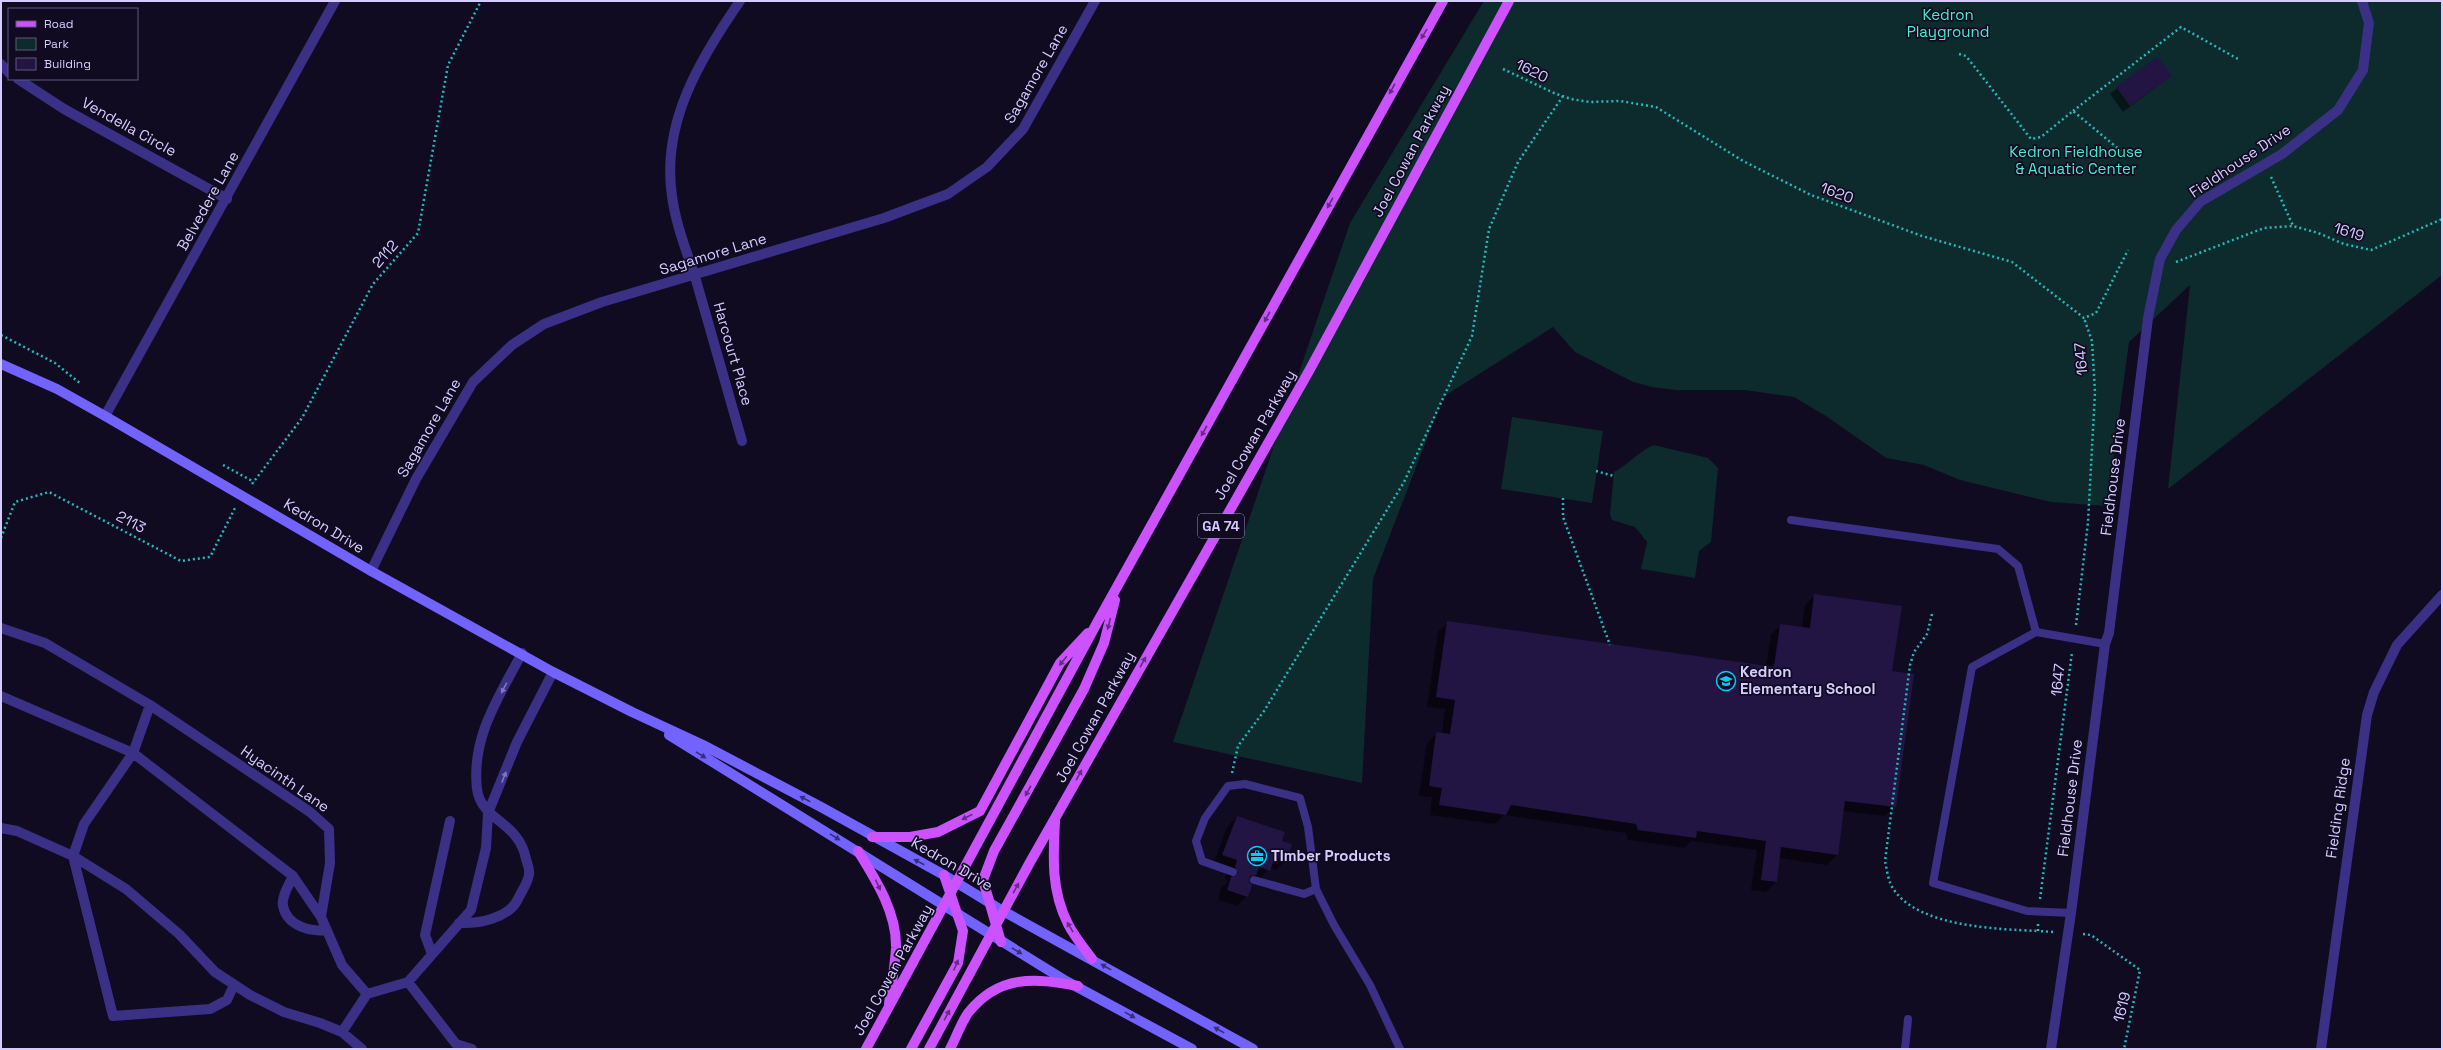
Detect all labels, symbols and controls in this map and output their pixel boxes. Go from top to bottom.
park label: Kedron Playground [1907,5,1989,41]
legend [8,8,138,80]
text: Road [44,16,73,32]
street label: Sagamore Lane [1000,21,1072,127]
one-way arrow [1420,28,1427,40]
text: Park [44,36,69,52]
street label: 1620 [1513,55,1552,87]
text: Building [44,56,91,72]
street label: Joel Cowan Parkway [1368,81,1454,220]
one-way arrow [1389,83,1396,95]
street label: Vendella Circle [79,93,180,160]
street label: Fieldhouse Drive [2185,120,2294,202]
park label: Kedron Fieldhouse & Aquatic Center [2009,142,2143,178]
street label: Belvedere Lane [172,148,243,254]
street label: 1620 [1818,178,1856,207]
one-way arrow [1326,197,1333,209]
street label: 1619 [2332,218,2367,245]
street label: Sagamore Lane [657,228,769,279]
street label: 2112 [367,236,402,271]
street label: Harcourt Place [710,300,757,408]
one-way arrow [1263,311,1270,323]
street label: 1647 [2070,342,2091,376]
street label: Joel Cowan Parkway [1210,366,1300,503]
street label: Sagamore Lane [393,375,465,481]
street label: Fieldhouse Drive [2096,417,2129,537]
one-way arrow [1201,425,1207,436]
street label: Kedron Drive [280,494,368,557]
street label: 2113 [113,506,149,537]
road number: GA 74 [1198,514,1244,538]
one-way arrow [1105,618,1111,630]
street label: Joel Cowan Parkway [1051,648,1139,786]
one-way arrow [1059,655,1068,666]
one-way arrow [1140,656,1147,667]
place label: Kedron Elementary School [1740,662,1875,698]
street label: 1647 [2046,663,2069,697]
school or university icon: Kedron Elementary School [1715,670,1737,692]
one-way arrow [501,682,507,694]
street label: Fieldhouse Drive [2053,738,2086,858]
street label: Hyacinth Lane [237,741,333,816]
one-way arrow [695,751,707,758]
street label: Fielding Ridge [2321,756,2354,860]
one-way arrow [1076,769,1083,781]
one-way arrow [501,771,507,783]
one-way arrow [1024,785,1031,797]
one-way arrow [800,796,811,802]
one-way arrow [961,814,973,821]
street label: Kedron Drive [908,833,997,895]
one-way arrow [829,834,841,841]
office icon: TImber Products [1246,845,1268,867]
place label: TImber Products [1271,846,1391,865]
one-way arrow [913,859,925,865]
one-way arrow [875,879,881,890]
one-way arrow [1012,882,1019,894]
street label: Joel Cowan Parkway [849,901,937,1039]
one-way arrow [1066,922,1074,932]
one-way arrow [1012,947,1022,955]
one-way arrow [954,959,960,971]
one-way arrow [1100,963,1111,970]
street label: 1619 [2109,990,2134,1024]
one-way arrow [944,1009,950,1020]
one-way arrow [1124,1011,1136,1018]
one-way arrow [1213,1027,1225,1033]

